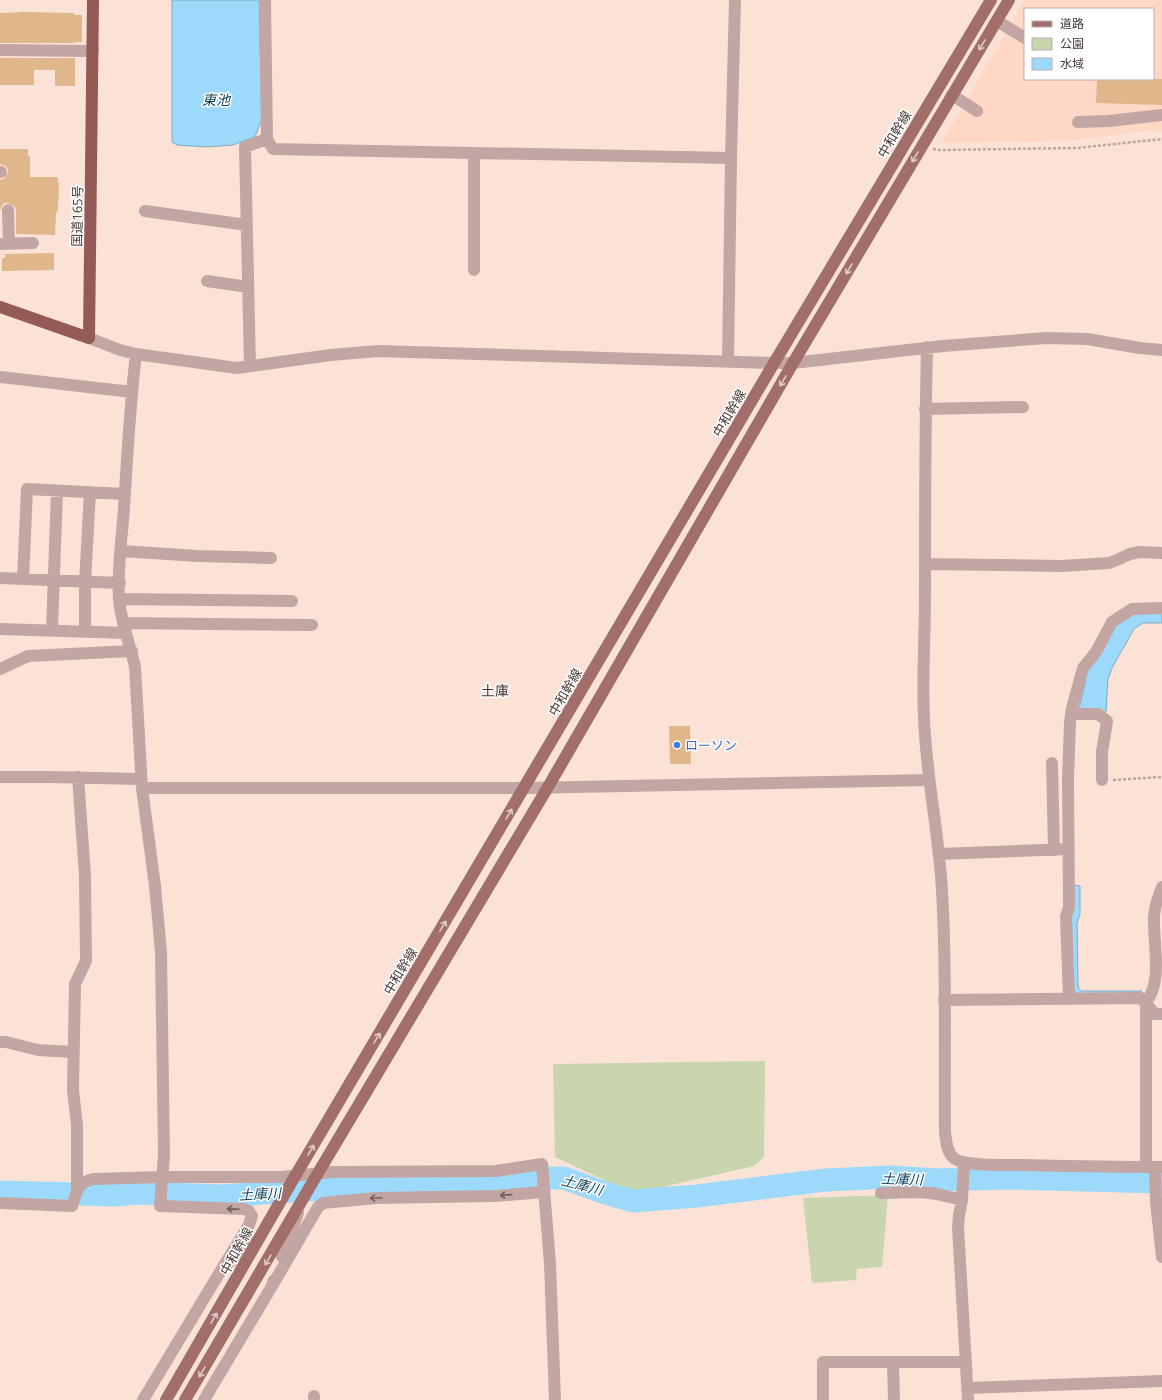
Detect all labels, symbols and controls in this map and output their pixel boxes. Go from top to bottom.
legend [1024,8,1154,80]
text: 道路 [1060,15,1084,32]
text: 公園 [1060,35,1084,52]
one-way arrow [978,39,986,50]
text: 水域 [1060,55,1084,72]
water label: 東池 [202,90,232,109]
street label: 中和幹線 [873,107,915,161]
one-way arrow [911,151,919,163]
street label: 国道165号 [67,185,87,247]
one-way arrow [844,263,852,275]
one-way arrow [778,375,786,387]
street label: 中和幹線 [708,386,750,440]
street label: 中和幹線 [544,665,586,719]
district label: 土庫 [481,681,509,700]
place label: ローソン [685,736,737,754]
marker: ローソン [672,740,682,750]
one-way arrow [506,808,514,820]
one-way arrow [440,920,448,932]
street label: 中和幹線 [379,944,421,998]
one-way arrow [374,1032,382,1044]
one-way arrow [308,1144,316,1156]
water label: 土庫川 [881,1168,925,1189]
water label: 土庫川 [559,1170,607,1200]
water label: 土庫川 [239,1183,283,1204]
one-way arrow [500,1191,513,1199]
one-way arrow [370,1195,383,1202]
one-way arrow [227,1205,240,1212]
street label: 中和幹線 [216,1224,256,1278]
one-way arrow [264,1254,272,1265]
one-way arrow [210,1312,218,1324]
one-way arrow [197,1366,205,1378]

